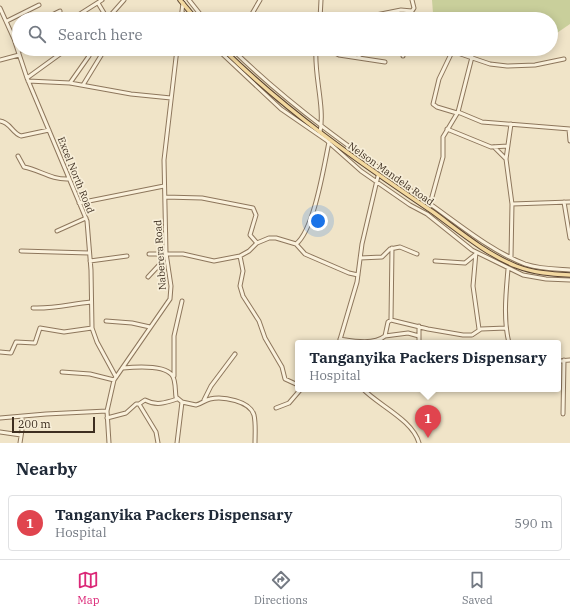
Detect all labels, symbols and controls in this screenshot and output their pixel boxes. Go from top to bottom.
search box [12,12,558,56]
icon: search [26,23,48,45]
text: Search here [58,25,143,44]
street label: Excel North Road [55,135,97,215]
street label: Nelson Mandela Road [346,139,436,209]
your location [308,211,328,231]
street label: Naberera Road [151,219,169,291]
popup [295,340,561,392]
text: Tanganyika Packers Dispensary [309,348,547,367]
text: Hospital [309,367,361,384]
pin: 1 [415,405,441,438]
scale bar [12,415,95,434]
text: 200 m [18,417,51,431]
text: Nearby [16,458,77,480]
text: Tanganyika Packers Dispensary [55,505,293,524]
text: 1 [26,515,34,532]
text: 590 m [514,515,553,532]
text: Hospital [55,524,107,541]
tab: Map [77,569,100,607]
tab: Directions [254,569,308,607]
tab: Saved [462,569,493,607]

